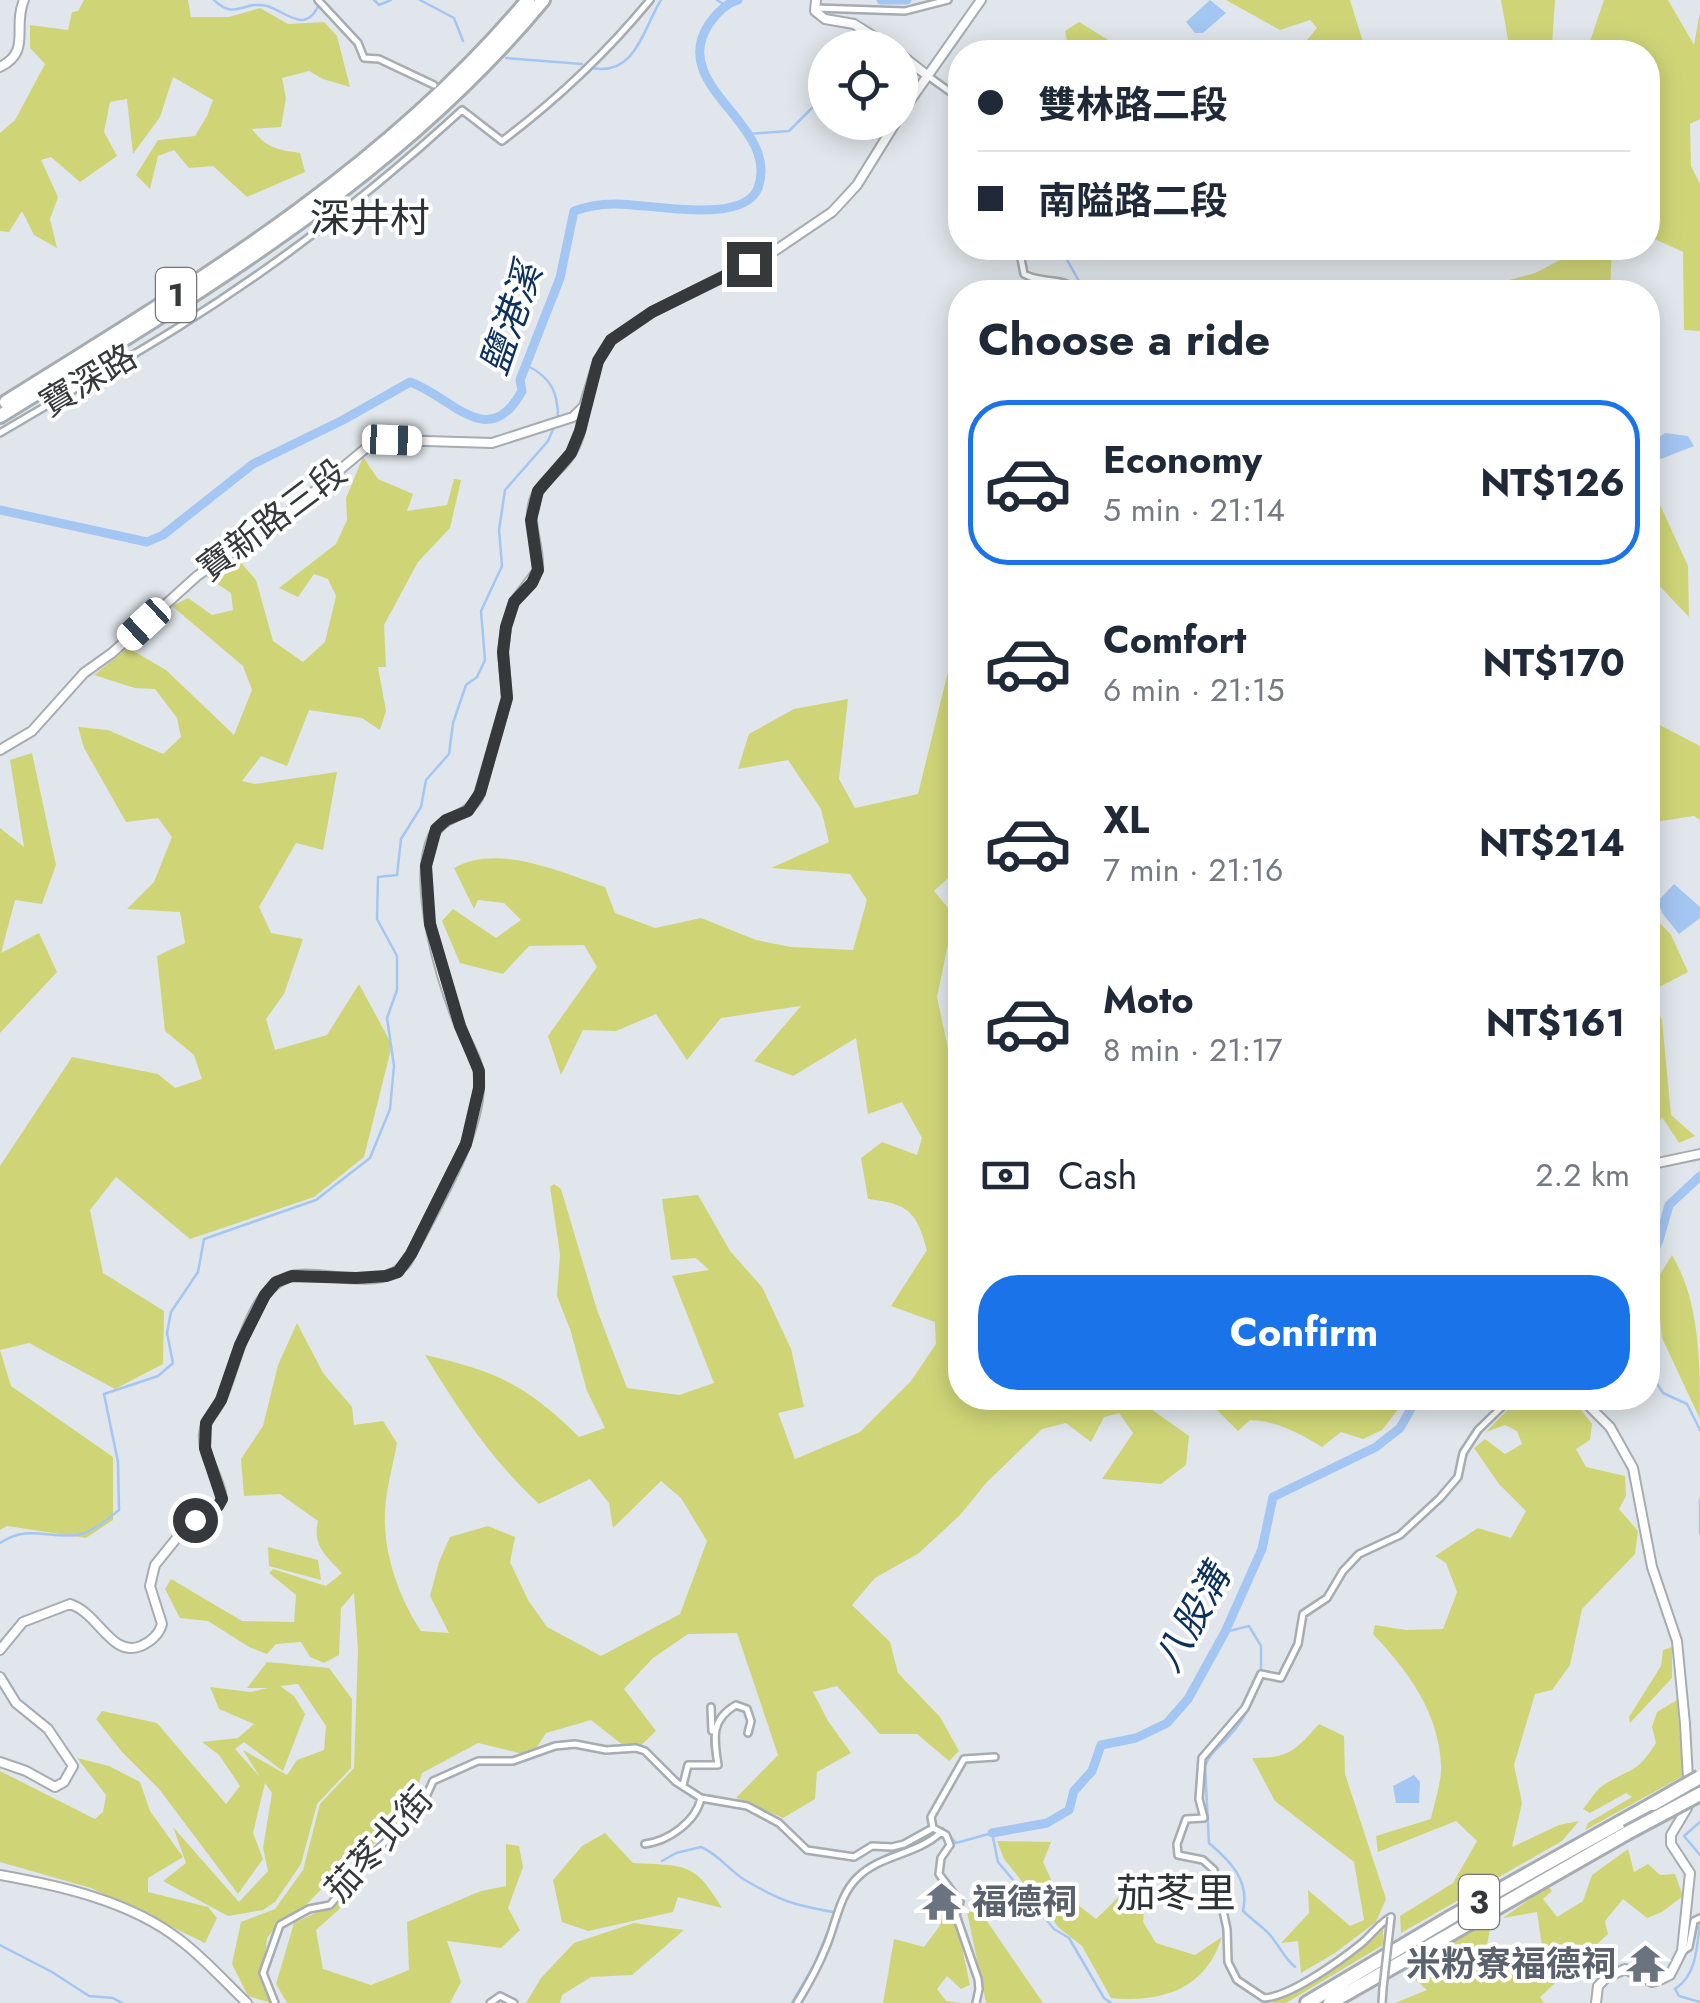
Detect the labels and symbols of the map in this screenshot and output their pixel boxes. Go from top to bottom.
district label: 深井村 [310,189,430,247]
route end [727,242,772,287]
water label: 鹽港溪 [466,251,557,382]
road number: 1 [156,268,196,322]
street label: 寶深路 [30,332,146,428]
car [361,424,423,456]
street label: 寶新路三段 [187,447,357,593]
car [112,593,176,655]
route start [173,1498,218,1543]
water label: 八股溝 [1140,1550,1246,1681]
street label: 茄苳北街 [314,1775,444,1913]
district label: 茄苳里 [1116,1864,1236,1922]
road number: 3 [1459,1875,1499,1929]
place label: 福德祠 [972,1877,1077,1927]
temple icon: 福德祠 [921,1881,963,1923]
place label: 米粉寮福德祠 [1406,1939,1616,1989]
temple icon: 米粉寮福德祠 [1625,1943,1667,1985]

